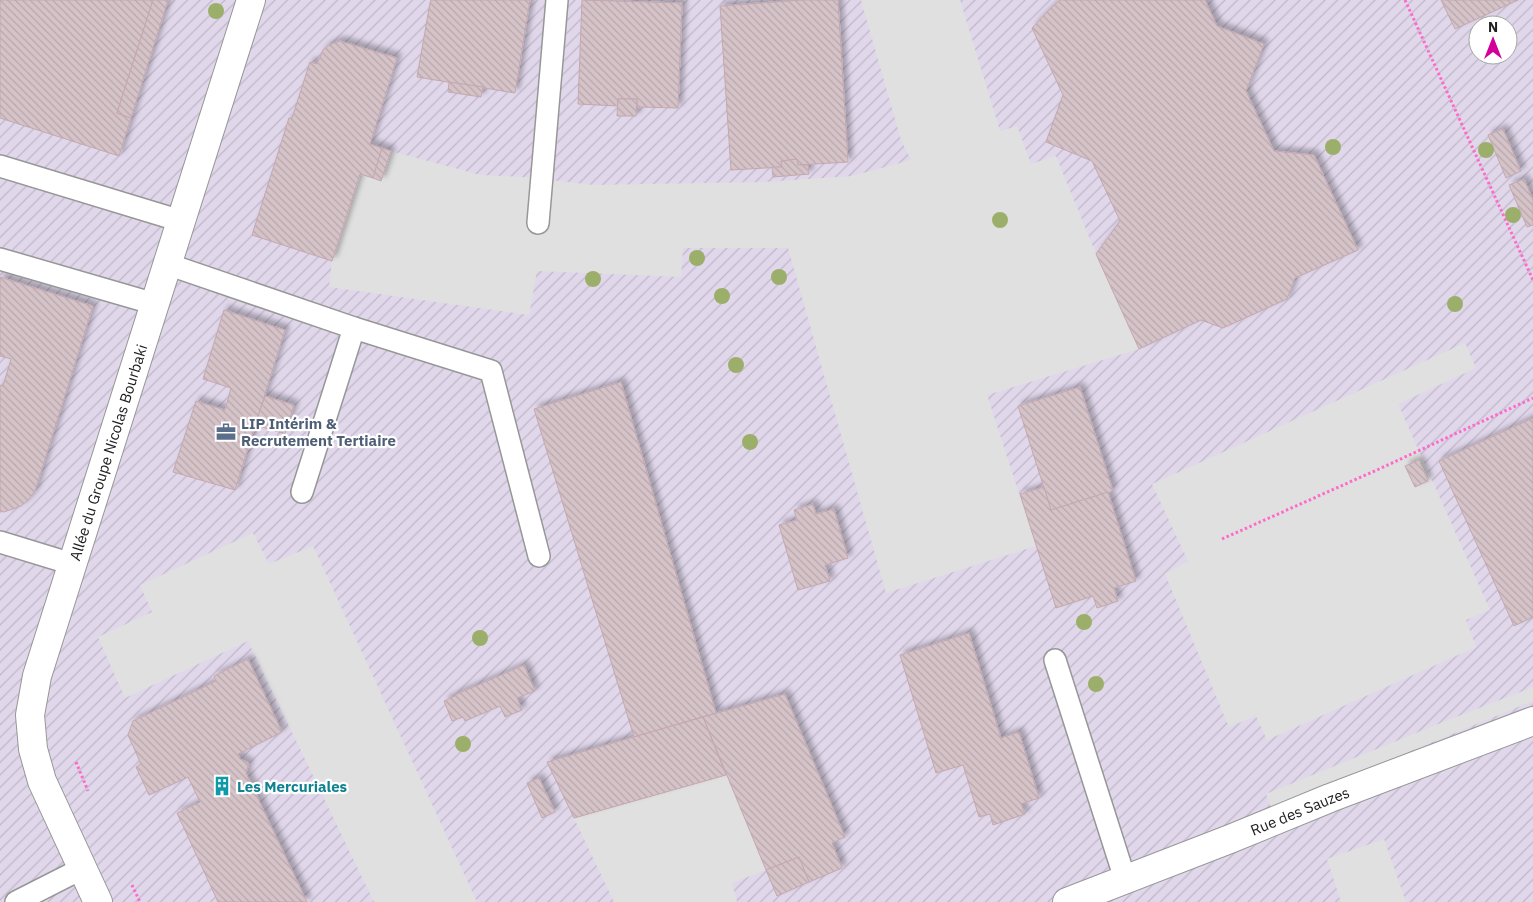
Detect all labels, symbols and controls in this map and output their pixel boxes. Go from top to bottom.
north arrow [1468,15,1518,65]
text: N [1488,18,1498,36]
street label: Allée du Groupe Nicolas Bourbaki [65,342,151,563]
place label: LIP Intérim & Recrutement Tertiaire [241,414,396,450]
office icon: LIP Intérim & Recrutement Tertiaire [215,421,237,443]
building icon: Les Mercuriales [211,775,233,797]
place label: Les Mercuriales [237,777,348,796]
street label: Rue des Sauzes [1247,782,1352,839]

